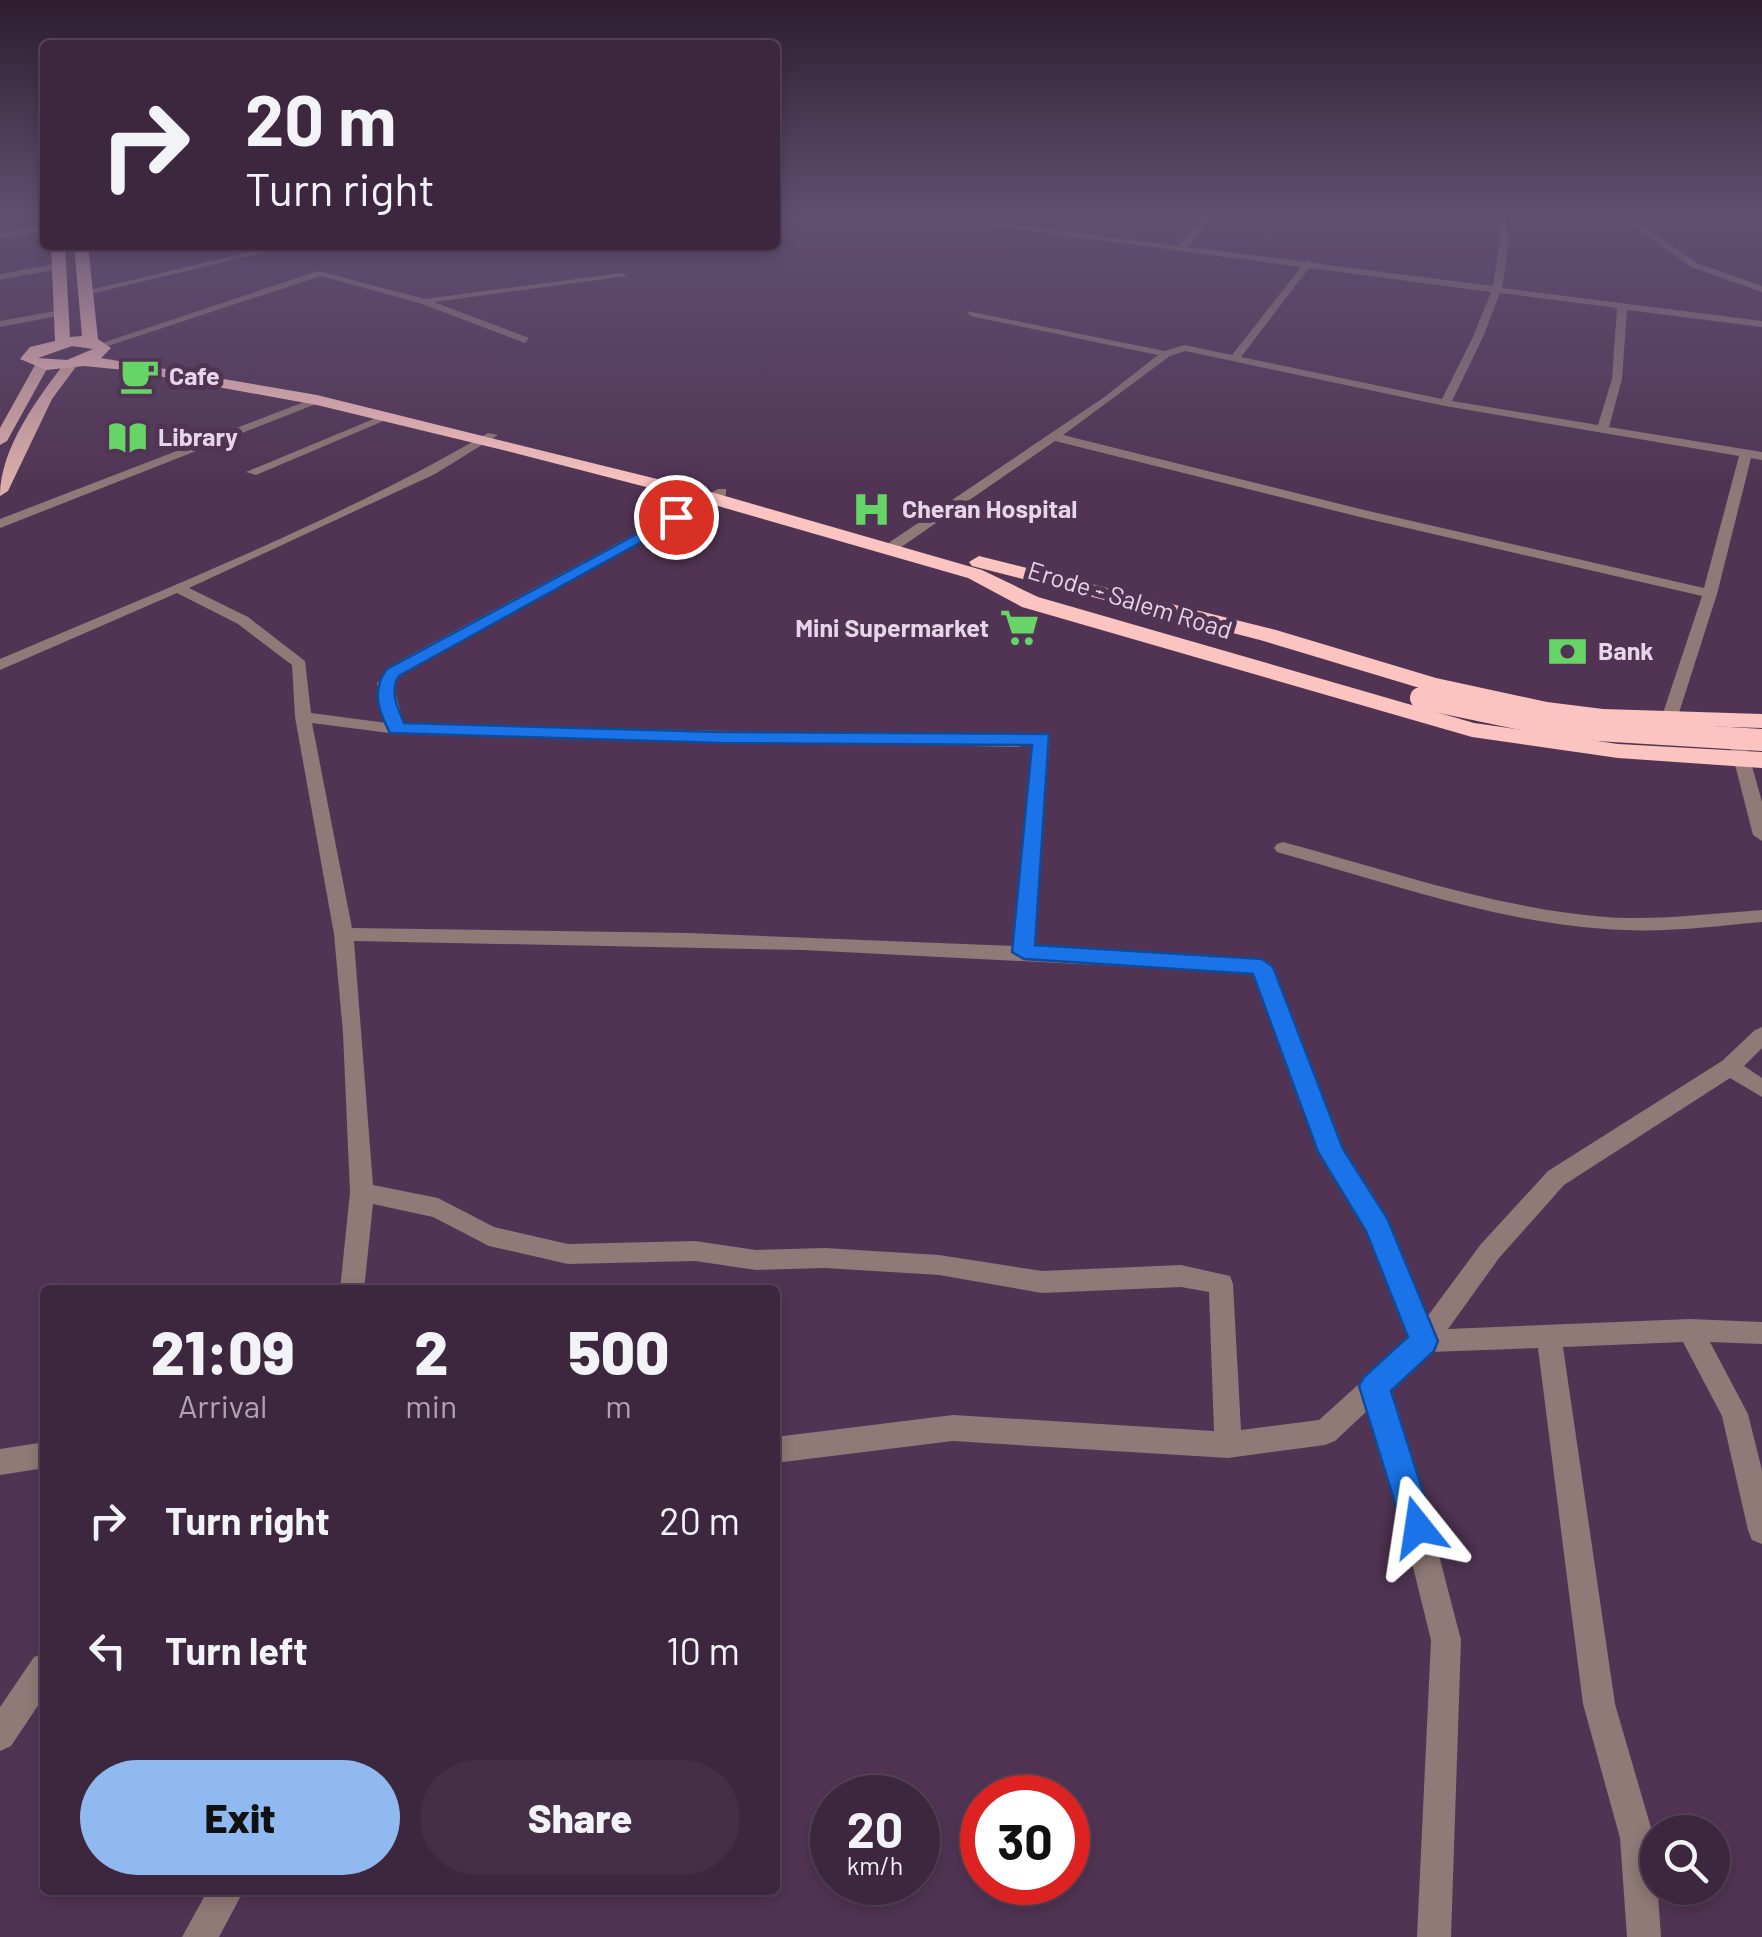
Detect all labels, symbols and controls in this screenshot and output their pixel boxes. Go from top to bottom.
text: 20 m [245,76,397,160]
icon: right [80,80,210,210]
text: Turn right [245,161,435,215]
cafe icon: Cafe [118,355,160,397]
place label: Cafe [169,360,220,390]
library icon: Library [107,416,149,458]
place label: Library [158,421,238,451]
pin [634,475,719,560]
hospital icon: Cheran Hospital [851,488,893,530]
icon: arrive [649,490,704,545]
place label: Cheran Hospital [902,493,1077,523]
street label: Erode - Salem Road [1025,554,1236,644]
supermarket icon: Mini Supermarket [998,607,1040,649]
place label: Mini Supermarket [795,612,989,642]
bank icon: Bank [1547,630,1589,672]
place label: Bank [1598,635,1654,665]
text: 21:09 [151,1315,295,1387]
text: 2 [414,1315,448,1387]
text: 500 [568,1315,669,1387]
text: Arrival [178,1386,267,1424]
text: min [405,1386,457,1424]
text: m [605,1386,632,1424]
position arrow [1366,1475,1470,1579]
icon: right [80,1493,135,1548]
text: Turn right [165,1497,330,1543]
text: 20 m [659,1497,740,1543]
icon: left [80,1623,135,1678]
text: Turn left [165,1627,308,1673]
text: 10 m [666,1627,740,1673]
button: Exit [80,1760,400,1875]
button: Share [420,1760,740,1875]
speed limit sign: 30 [960,1775,1090,1905]
text: 20 [847,1798,903,1858]
map controls [1640,1815,1730,1905]
button: search [1640,1815,1730,1905]
text: km/h [847,1850,903,1880]

